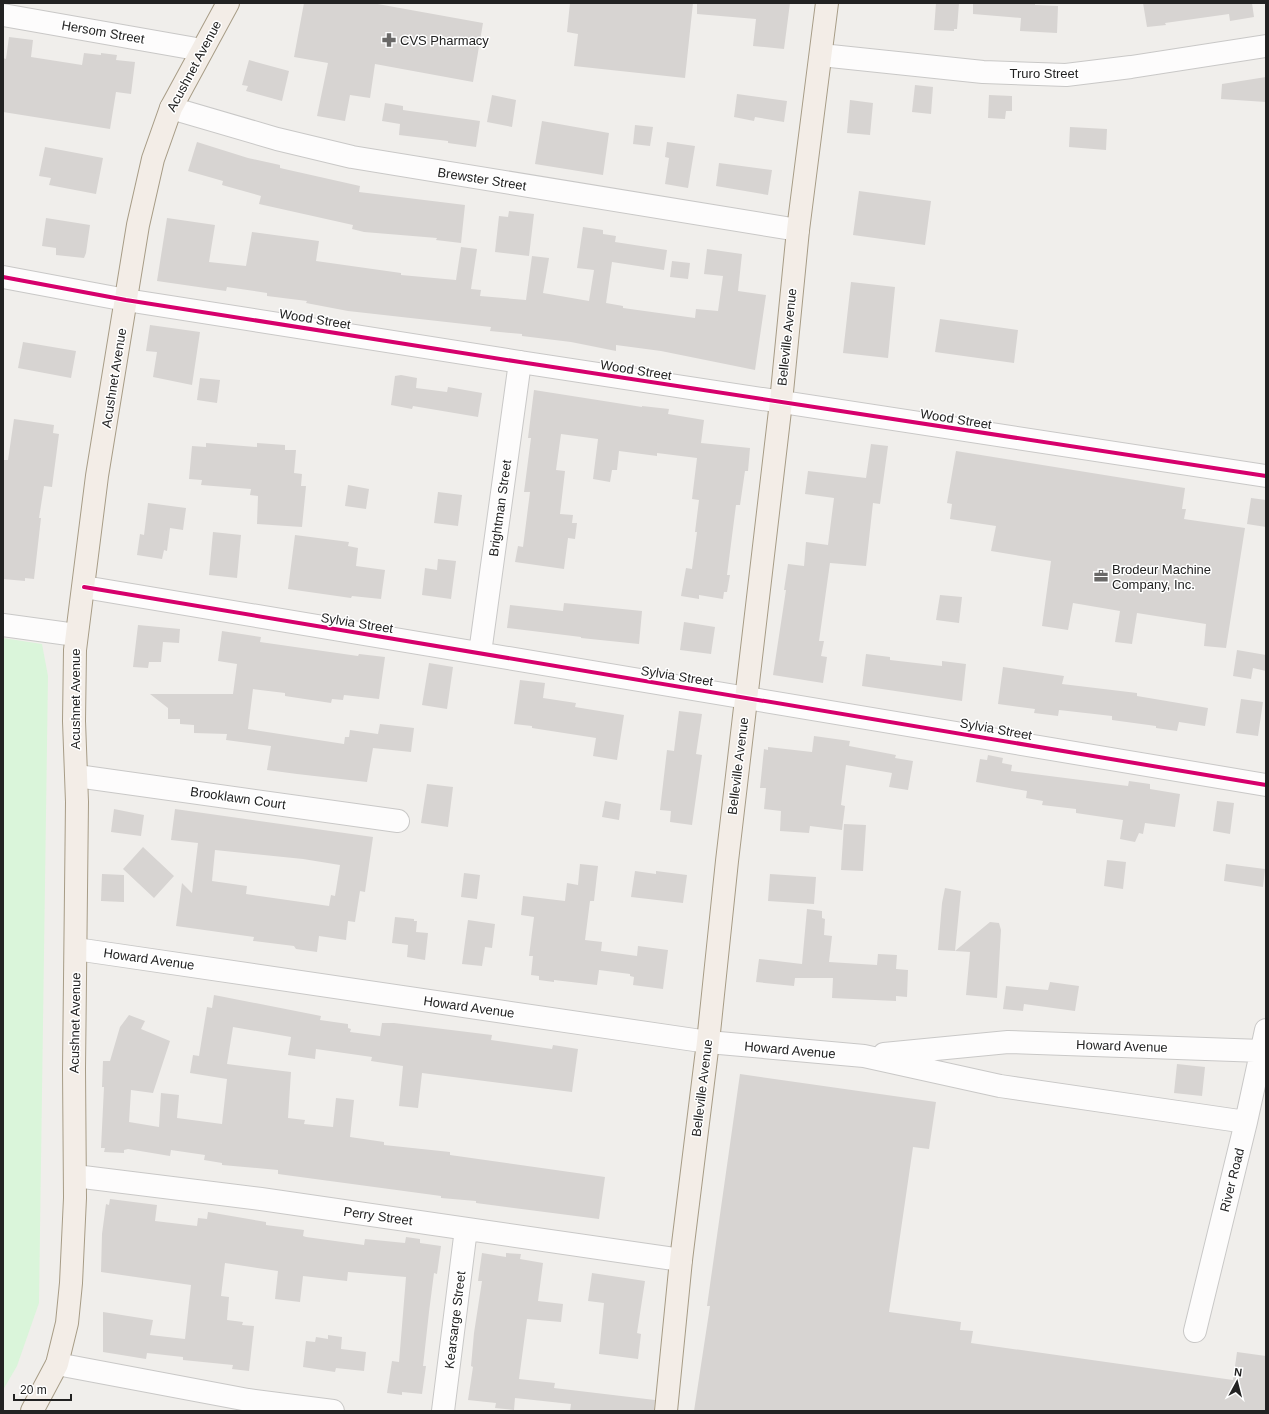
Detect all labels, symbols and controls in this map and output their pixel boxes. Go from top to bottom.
street label: Hersom Street [60,17,146,47]
street label: Acushnet Avenue [164,18,224,114]
pharmacy icon: CVS Pharmacy [381,32,397,48]
place label: CVS Pharmacy [400,33,489,48]
street label: Truro Street [1010,66,1079,81]
street label: Brewster Street [437,165,528,193]
street label: Belleville Avenue [774,287,800,387]
street label: Wood Street [278,306,352,332]
street label: Acushnet Avenue [99,327,129,429]
street label: Wood Street [599,357,673,383]
street label: Wood Street [919,406,993,432]
street label: Brightman Street [486,458,514,557]
place label: Brodeur Machine Company, Inc. [1112,562,1211,592]
office icon: Brodeur Machine Company, Inc. [1093,568,1109,584]
street label: Sylvia Street [320,610,395,636]
street label: Acushnet Avenue [68,649,83,749]
street label: Sylvia Street [640,663,715,689]
street label: Sylvia Street [959,715,1034,743]
street label: Belleville Avenue [725,716,751,816]
street label: Brooklawn Court [189,784,287,812]
street label: Howard Avenue [103,945,195,973]
street label: Acushnet Avenue [67,972,83,1074]
street label: Howard Avenue [423,993,515,1021]
street label: Howard Avenue [1076,1037,1168,1055]
street label: Belleville Avenue [689,1038,715,1138]
street label: Howard Avenue [744,1039,836,1061]
street label: River Road [1217,1147,1247,1213]
street label: Perry Street [343,1204,414,1228]
street label: Kearsarge Street [442,1270,468,1370]
north arrow [1217,1362,1257,1402]
text: N [1234,1366,1243,1379]
scale bar [14,1376,71,1402]
text: 20 m [20,1383,47,1397]

